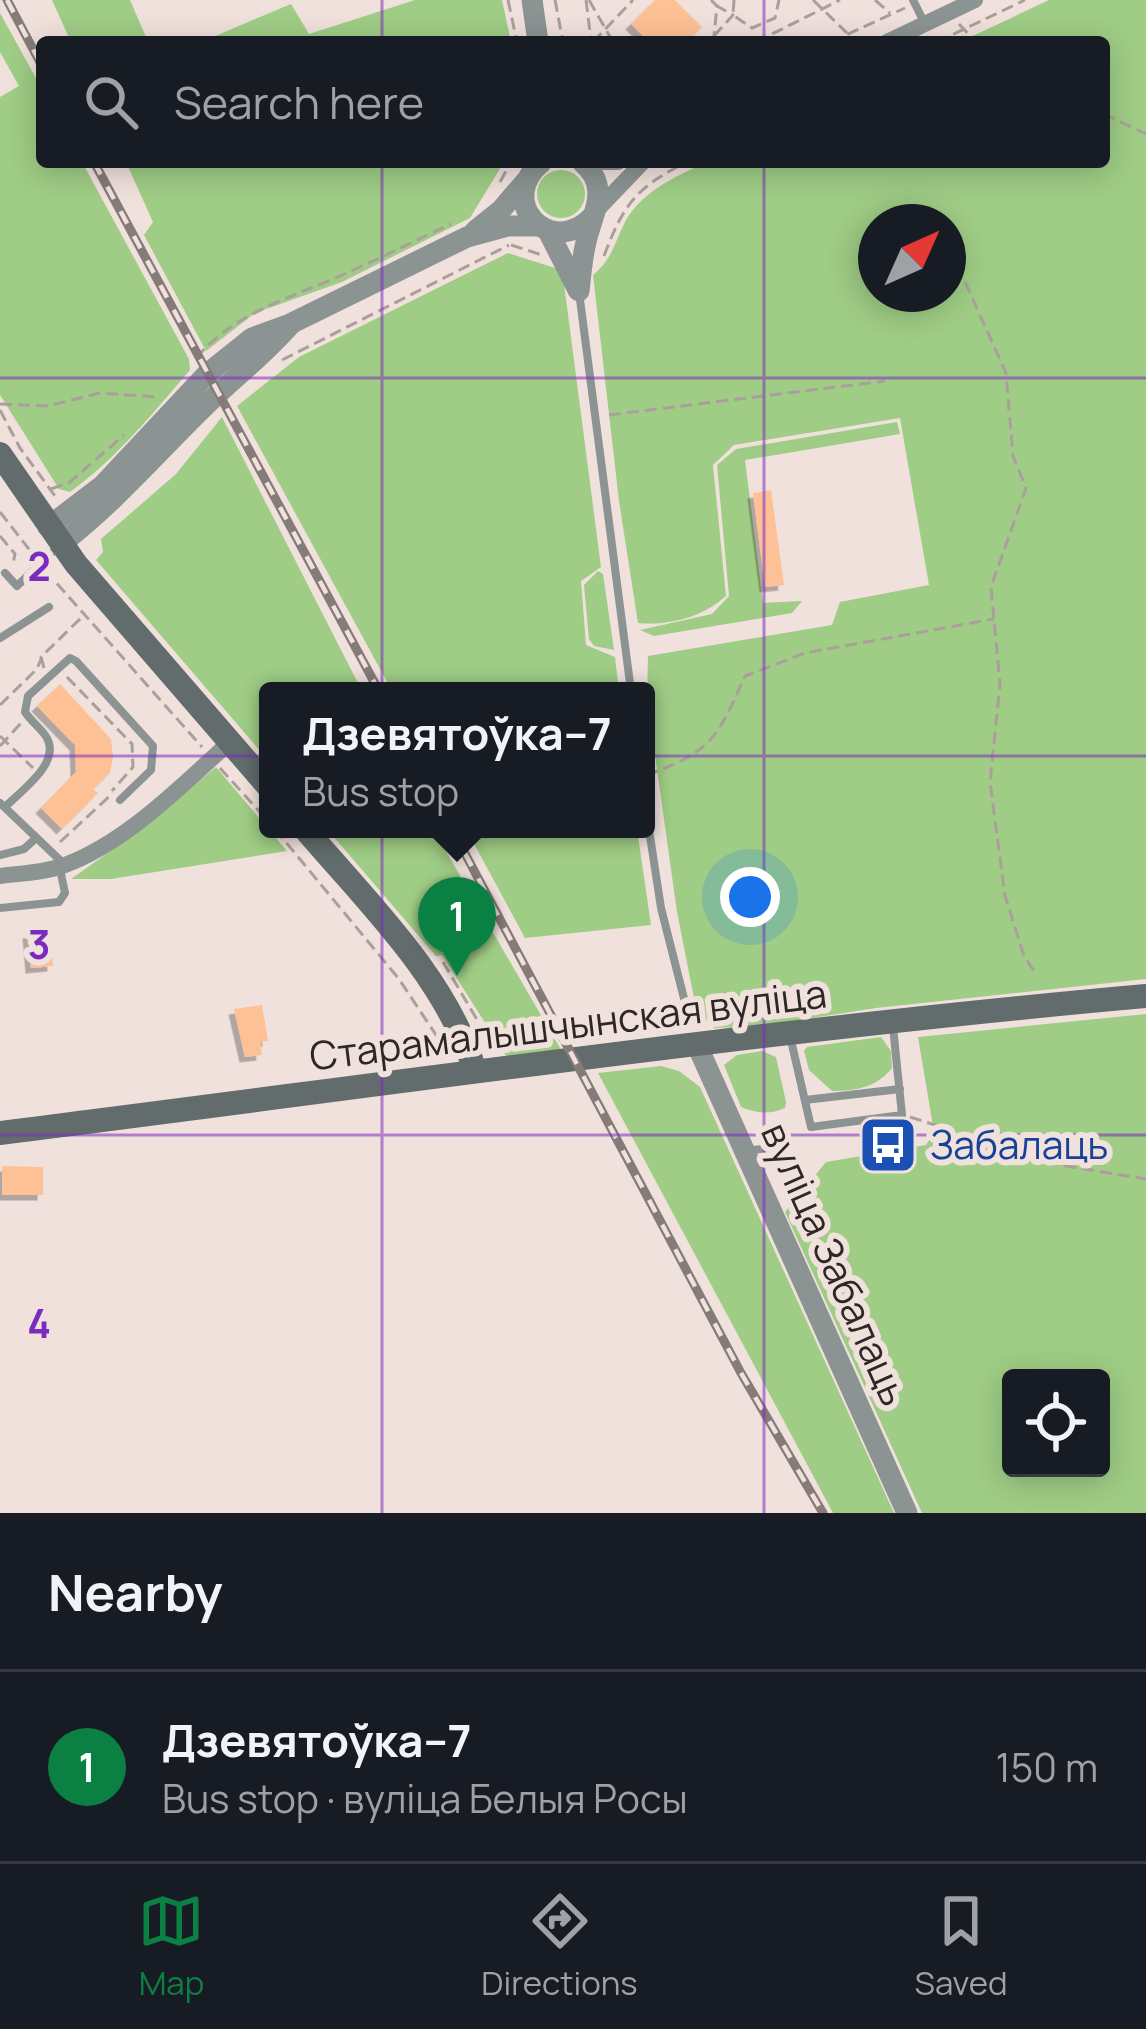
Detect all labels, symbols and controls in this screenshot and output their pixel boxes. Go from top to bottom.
search box [36,36,1110,168]
icon: search [78,69,144,135]
text: Search here [174,71,424,133]
north arrow [858,204,966,312]
text: 2 [27,539,51,593]
popup [259,682,655,838]
text: Дзевятоўка–7 [302,702,612,764]
text: Bus stop [302,764,459,818]
your location [720,867,780,927]
pin: 1 [418,877,496,976]
text: 3 [28,917,50,971]
street label: Старамалышчынская вуліца [306,965,829,1083]
street label: вуліца Забалаць [749,1114,922,1414]
bus stop icon: Забалаць [857,1114,919,1176]
place label: Забалаць [930,1117,1108,1171]
text: 4 [27,1296,51,1350]
map controls [1002,1369,1110,1477]
button: locate [1002,1369,1110,1477]
text: Nearby [48,1557,223,1626]
text: Дзевятоўка–7 [162,1709,471,1771]
text: 1 [78,1740,96,1794]
text: 150 m [996,1740,1098,1794]
text: Bus stop · вуліца Белыя Росы [162,1771,688,1825]
tab: Map [138,1888,204,2005]
tab: Directions [481,1888,638,2005]
tab: Saved [915,1888,1008,2005]

